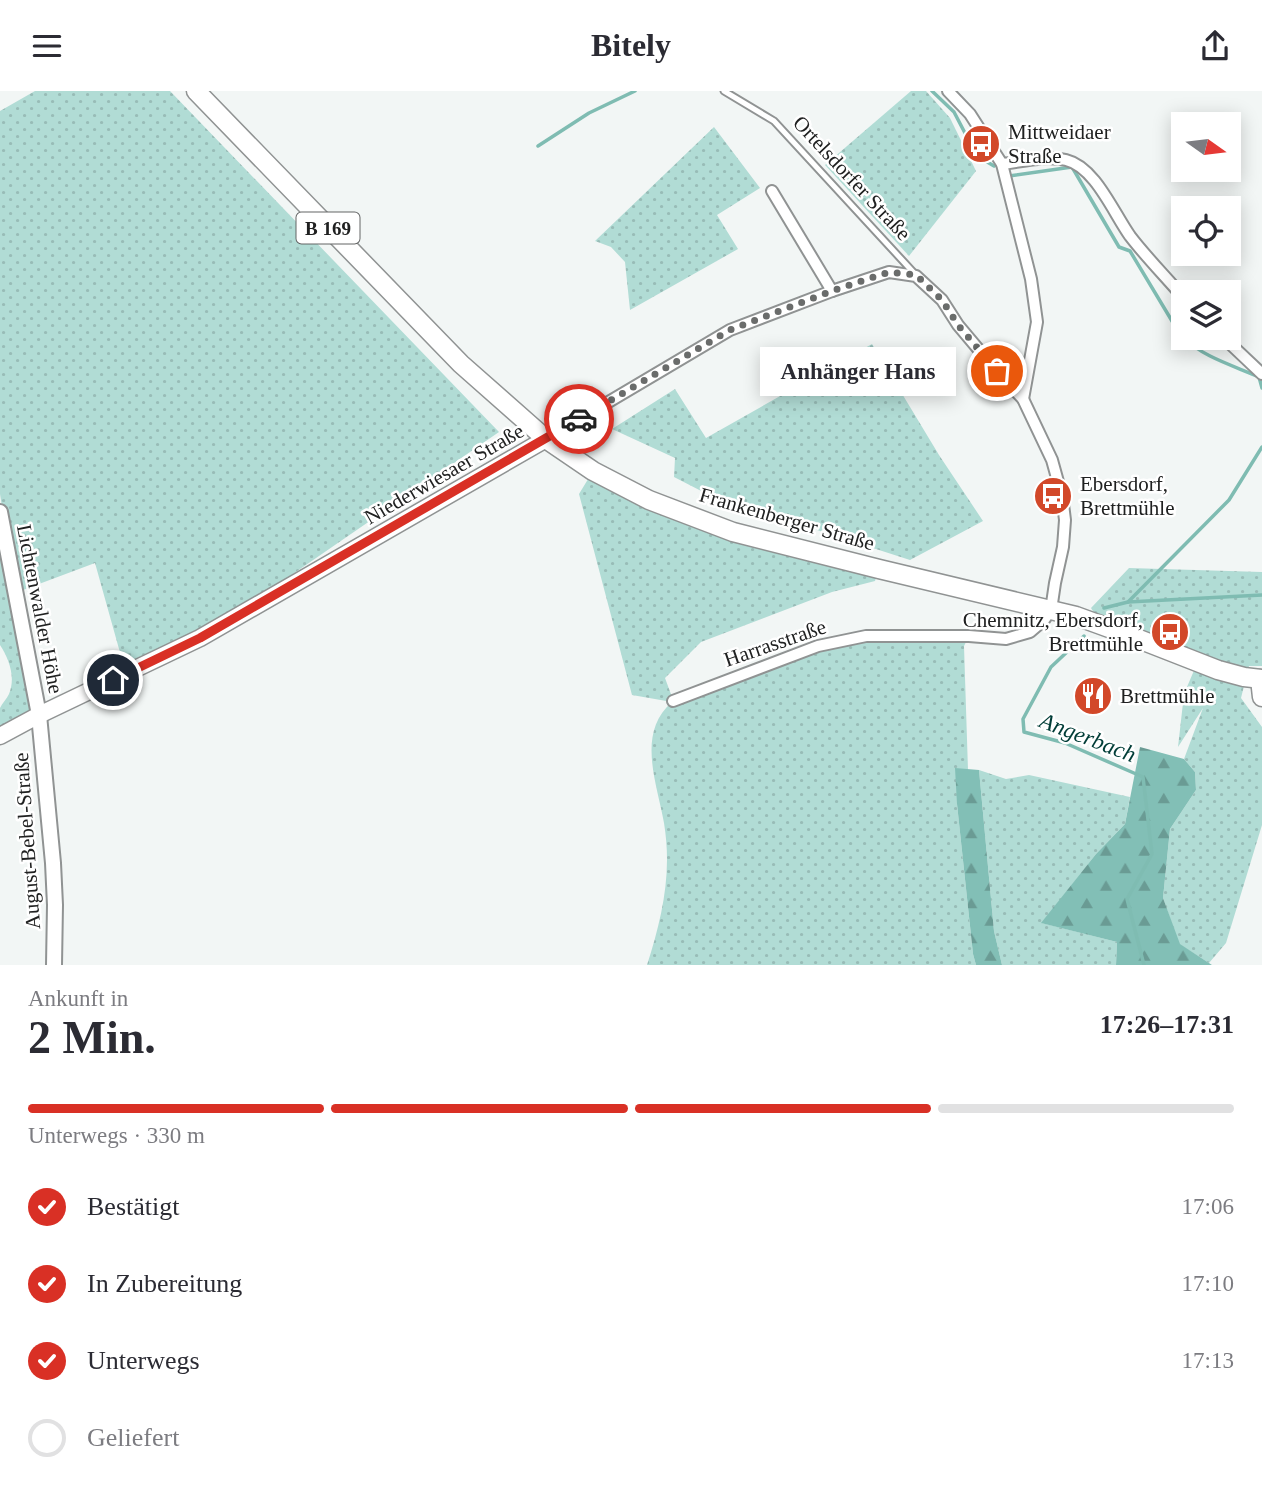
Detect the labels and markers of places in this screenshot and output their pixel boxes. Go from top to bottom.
place label: Mittweidaer Straße [1008,120,1111,168]
bus stop icon: Mittweidaer Straße [960,123,1002,165]
pin [967,341,1027,401]
callout: Anhänger Hans [759,347,955,395]
place label: Ebersdorf, Brettmühle [1080,472,1174,520]
bus stop icon: Ebersdorf, Brettmühle [1032,475,1074,517]
place label: Chemnitz, Ebersdorf, Brettmühle [963,608,1143,656]
bus stop icon: Chemnitz, Ebersdorf, Brettmühle [1149,611,1191,653]
pin [83,650,143,710]
restaurant icon: Brettmühle [1072,675,1114,717]
place label: Brettmühle [1120,684,1214,708]

